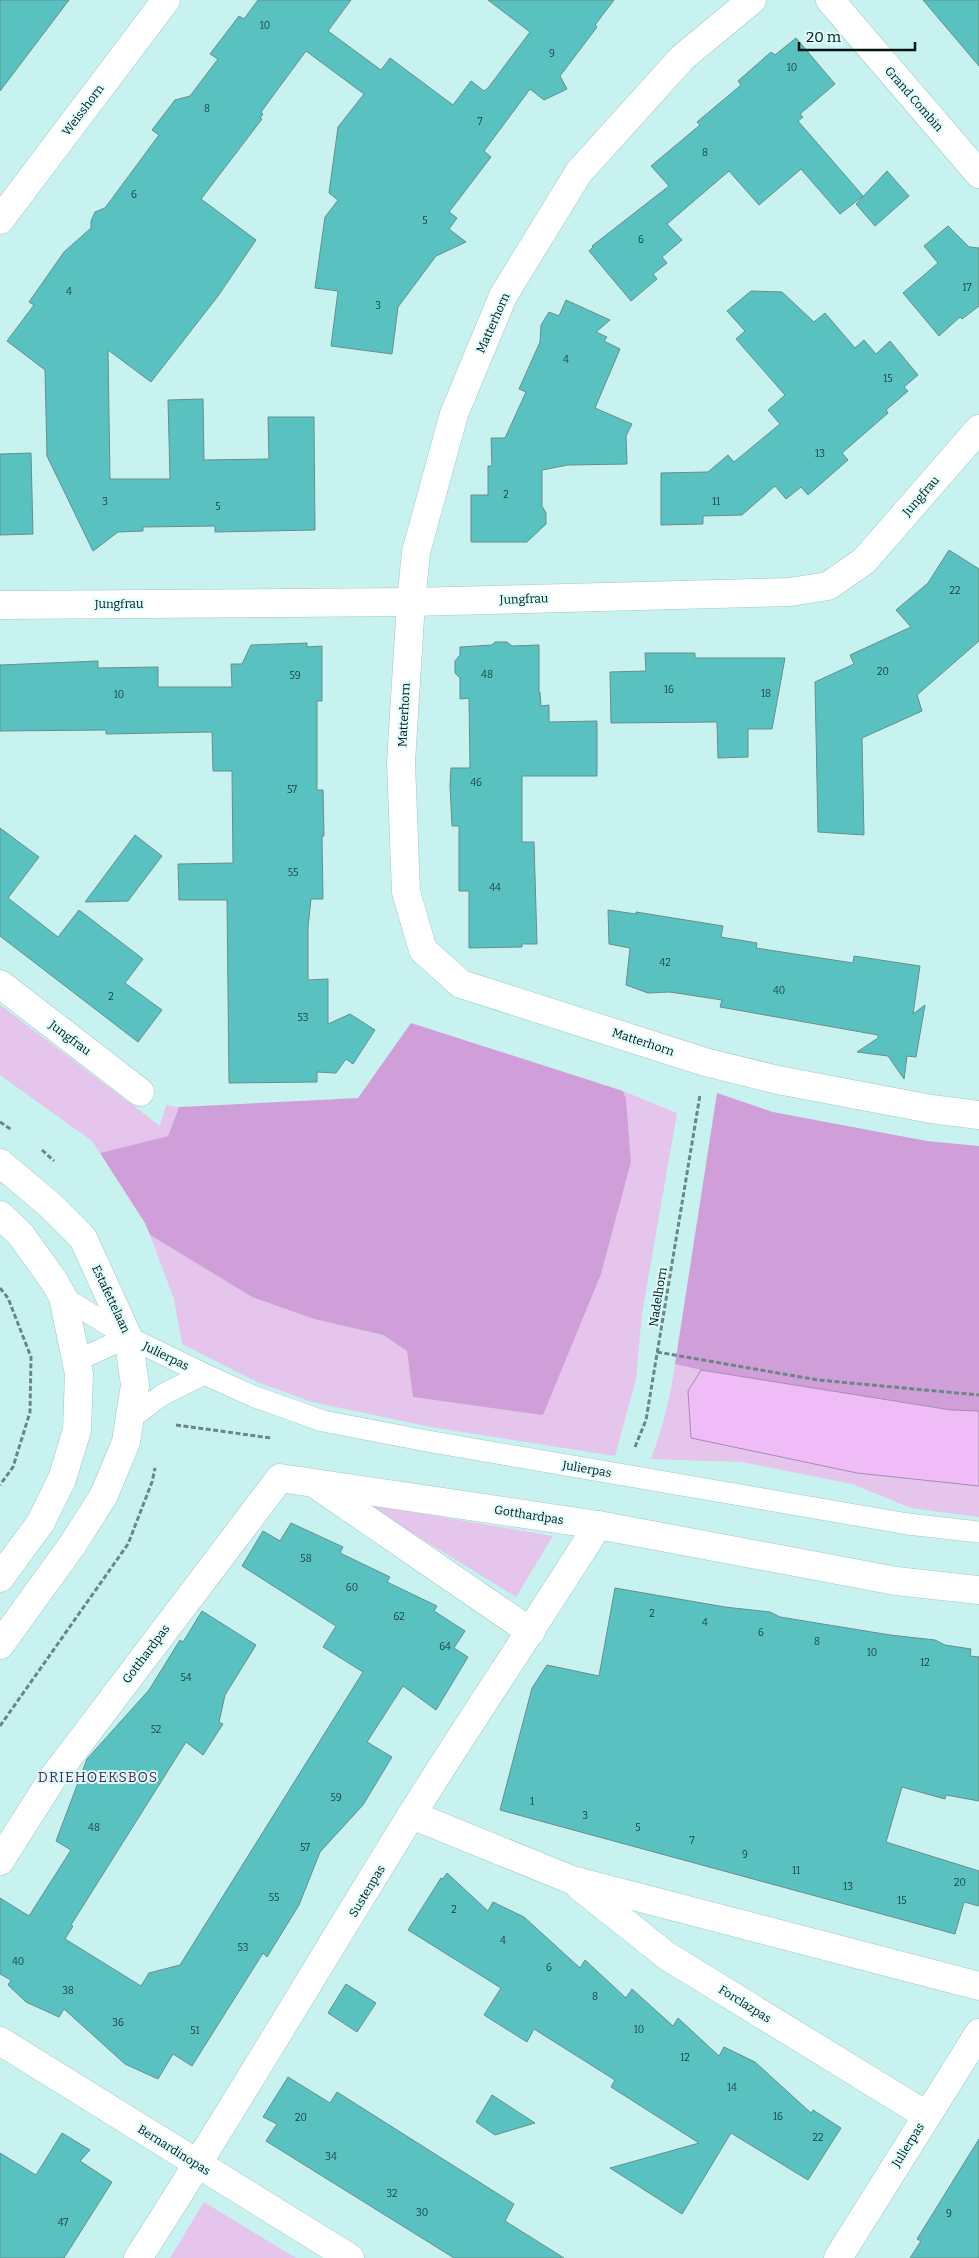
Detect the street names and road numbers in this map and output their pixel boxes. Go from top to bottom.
street label: Grand Combin [882,64,946,135]
street label: Weisshorn [59,81,107,138]
street label: Matterhorn [474,290,513,355]
street label: Jungfrau [899,473,943,520]
street label: Jungfrau [498,591,549,607]
street label: Jungfrau [94,597,144,611]
street label: Matterhorn [395,682,413,747]
street label: Jungfrau [46,1017,94,1059]
street label: Matterhorn [610,1025,676,1059]
street label: Estafettelaan [89,1263,133,1336]
street label: Nadelhorn [646,1266,670,1328]
street label: Julierpas [140,1338,192,1373]
street label: Julierpas [560,1458,613,1480]
street label: Gotthardpas [493,1503,565,1527]
street label: Gotthardpas [119,1622,173,1686]
street label: Sustenpas [346,1862,388,1919]
street label: Forclazpas [716,1982,774,2026]
street label: Julierpas [888,2120,927,2171]
street label: Bernardinopas [135,2122,213,2178]

